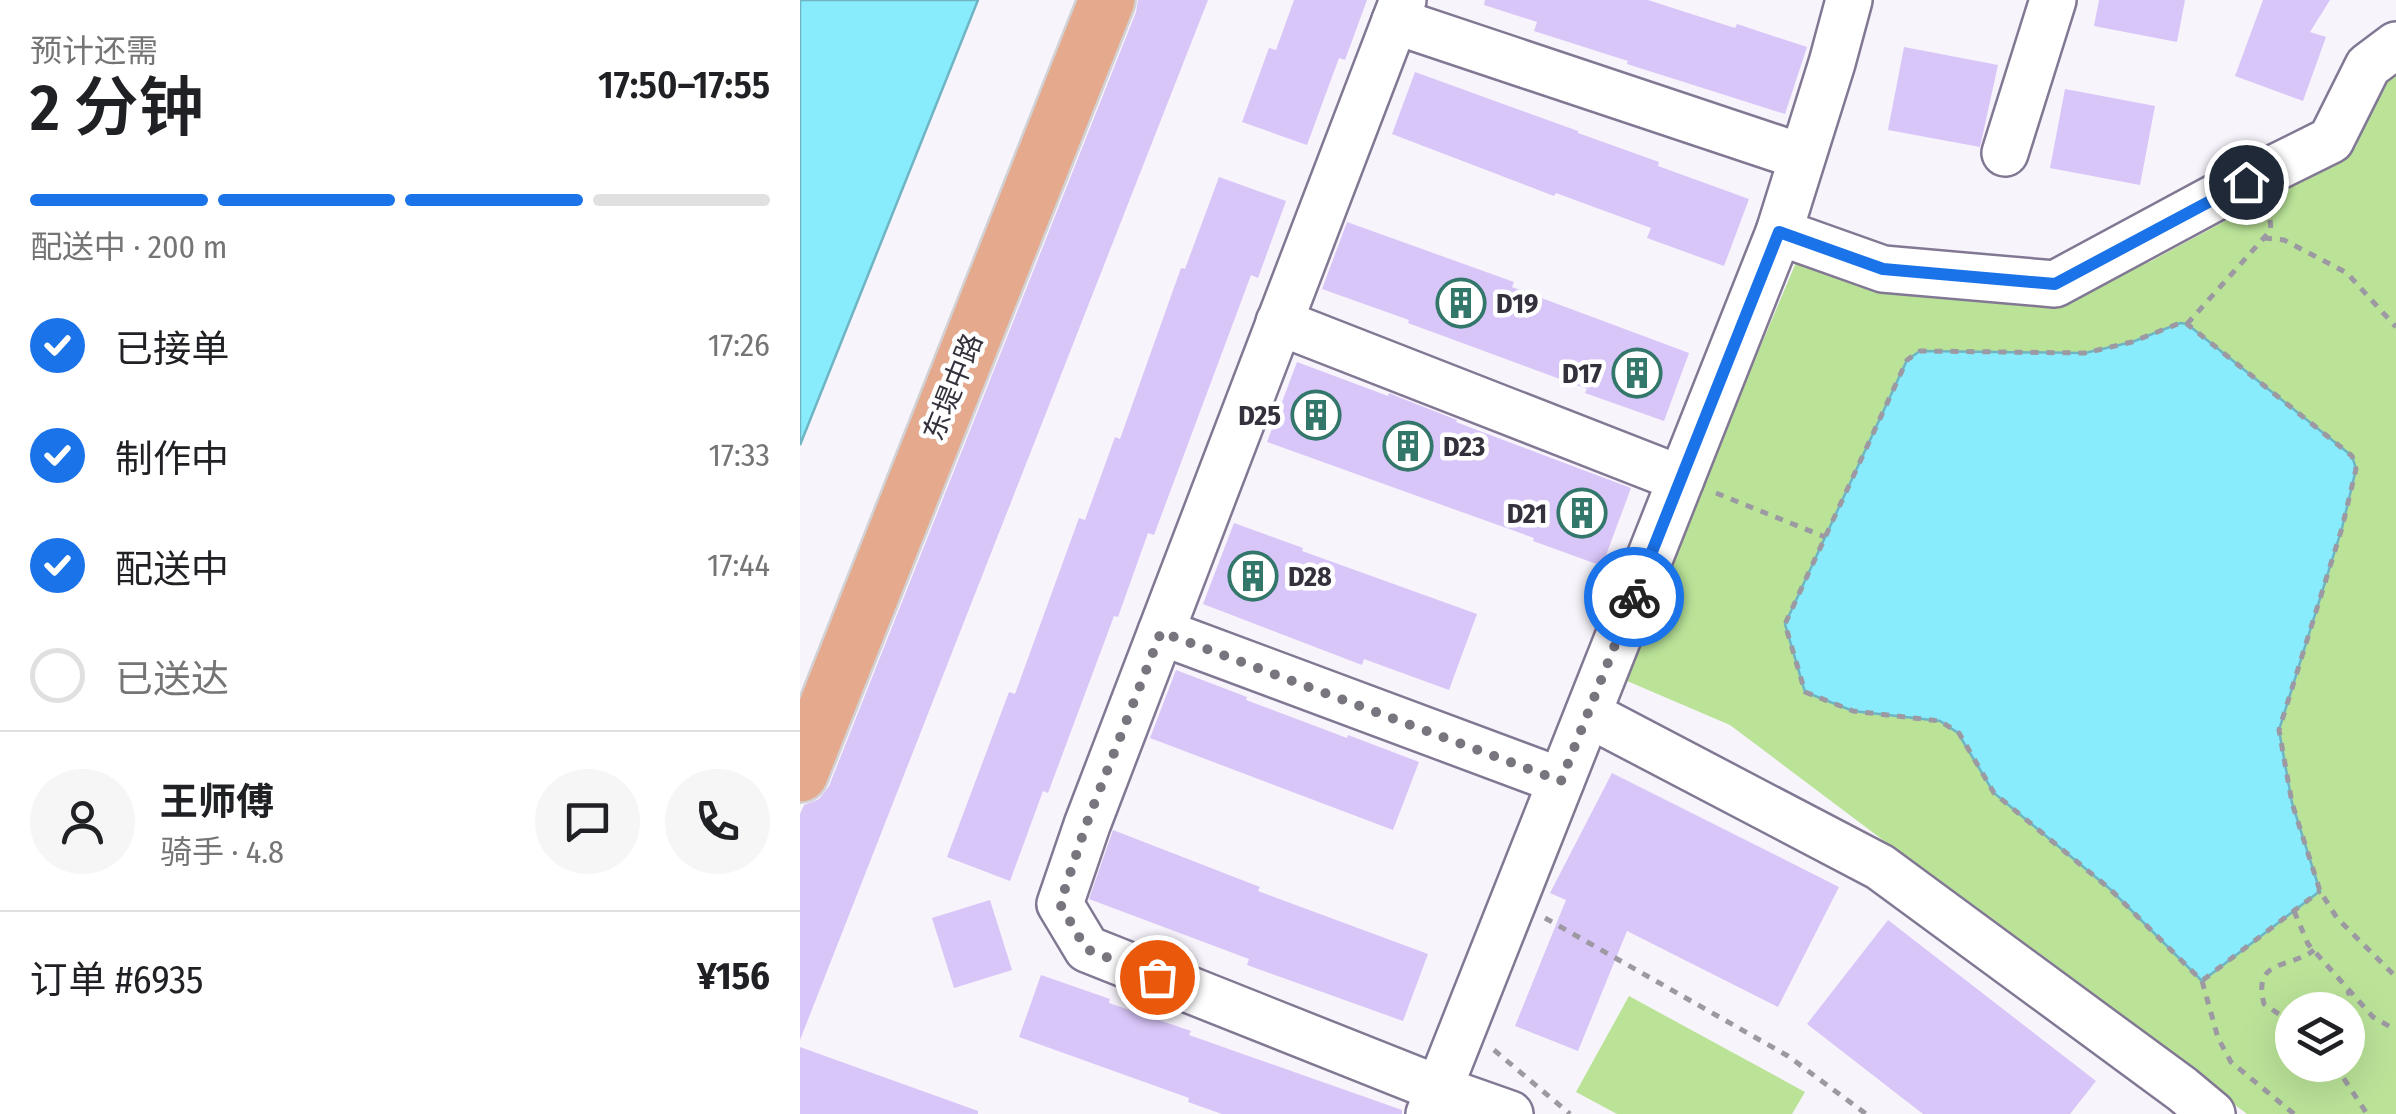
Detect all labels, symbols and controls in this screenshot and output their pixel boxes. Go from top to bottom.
text: 预计还需 [30,32,158,70]
text: 17:50–17:55 [598,62,770,108]
text: 2 分钟 [30,69,204,147]
pin [2204,140,2289,225]
icon: home [2219,155,2274,210]
text: 配送中 · 200 m [30,228,227,266]
building icon: D19 [1435,277,1487,329]
place label: D19 [1496,287,1539,320]
icon: check [30,318,85,373]
text: 已接单 [115,326,229,372]
text: 17:26 [708,326,770,364]
street label: 东堤中路 [917,329,989,445]
building icon: D17 [1611,347,1663,399]
place label: D17 [1562,357,1602,390]
building icon: D25 [1290,389,1342,441]
place label: D25 [1238,399,1281,432]
building icon: D23 [1382,420,1434,472]
icon: check [30,428,85,483]
place label: D23 [1443,430,1485,463]
text: 制作中 [115,436,229,482]
text: 17:33 [709,436,770,474]
building icon: D21 [1556,487,1608,539]
place label: D21 [1507,497,1547,530]
icon: check [30,538,85,593]
text: 配送中 [115,546,229,592]
text: 17:44 [707,546,770,584]
courier [1584,547,1684,647]
building icon: D28 [1227,550,1279,602]
place label: D28 [1288,560,1332,593]
icon: bike [1607,570,1662,625]
text: 已送达 [115,656,229,702]
button: person [30,769,135,874]
button: chat [535,769,640,874]
button: phone [665,769,770,874]
text: 王师傅 [160,779,274,825]
text: 骑手 · 4.8 [160,833,284,871]
pin [1115,935,1200,1020]
icon: bag [1130,950,1185,1005]
text: ¥156 [697,953,770,999]
text: 订单 #6935 [30,957,204,1003]
map controls [2275,992,2365,1082]
button: layers [2275,992,2365,1082]

